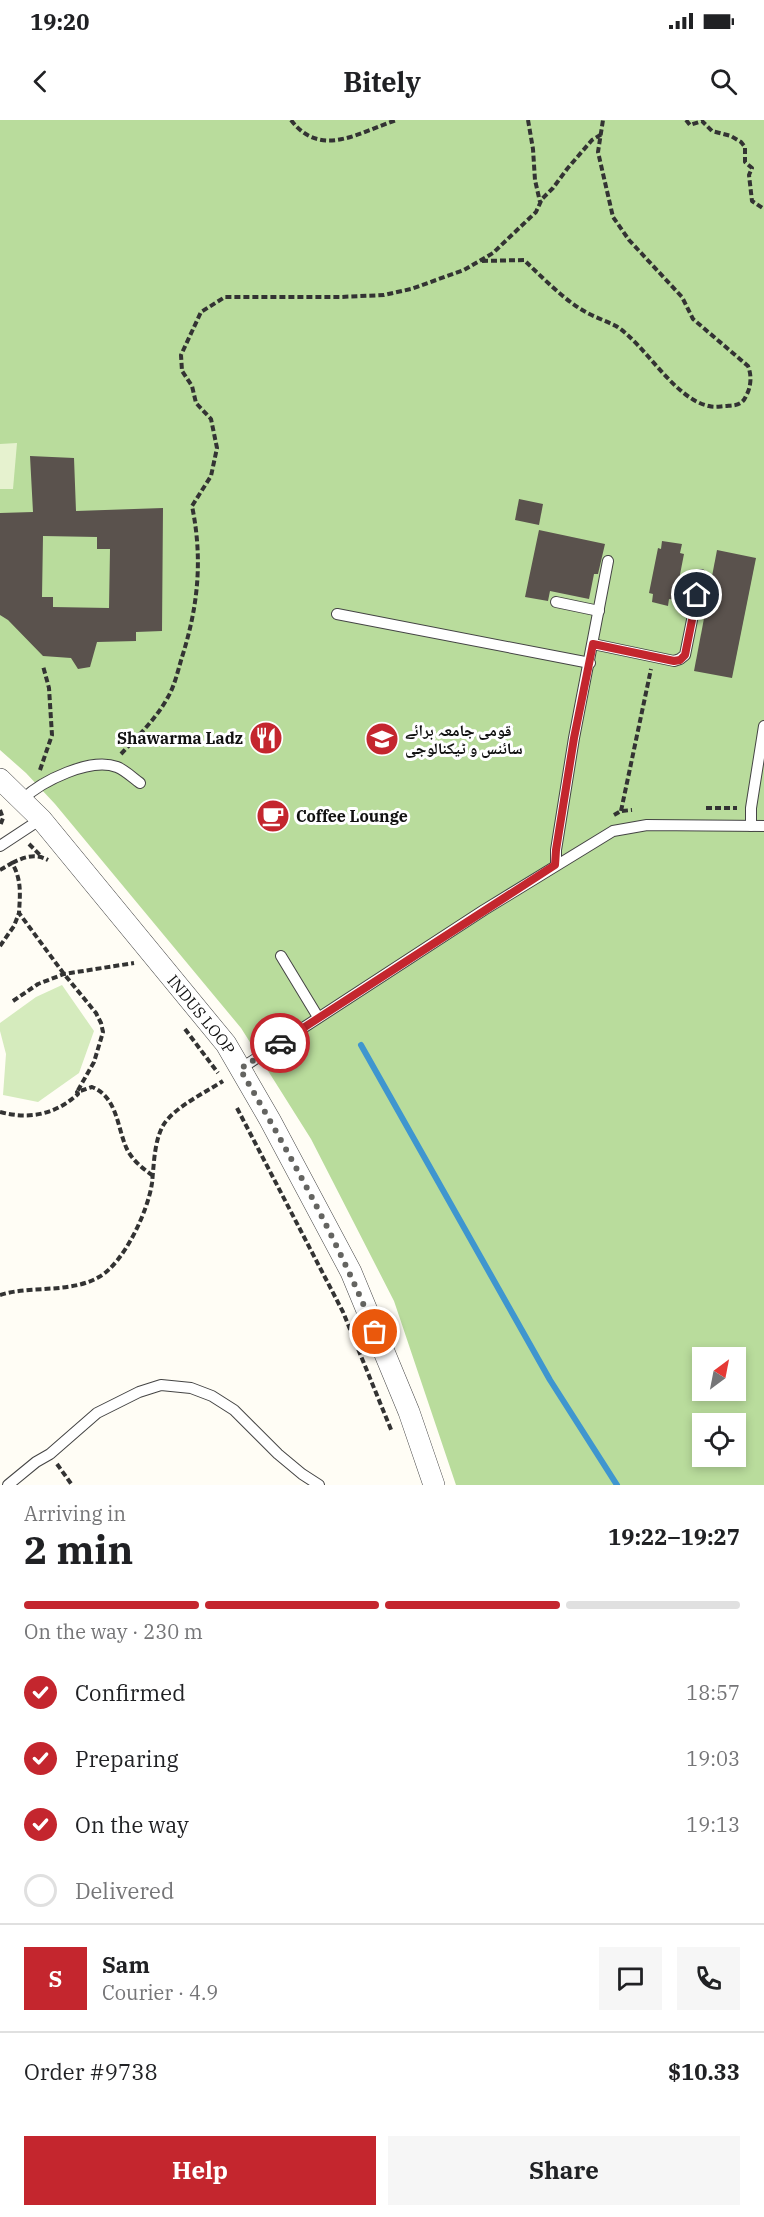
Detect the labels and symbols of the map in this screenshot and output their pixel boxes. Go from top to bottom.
pin [671,569,722,620]
restaurant icon: Shawarma Ladz [248,720,284,756]
place label: قومی جامعہ برائے سائنس و ٹیکنالوجی [405,720,523,758]
school or university icon: قومی جامعہ برائے سائنس و ٹیکنالوجی [364,721,400,757]
place label: Shawarma Ladz [117,728,243,748]
cafe icon: Coffee Lounge [255,798,291,834]
place label: Coffee Lounge [296,806,408,826]
street label: INDUS LOOP [163,971,240,1057]
courier [250,1013,310,1073]
pin [349,1306,400,1357]
north arrow [692,1347,746,1401]

